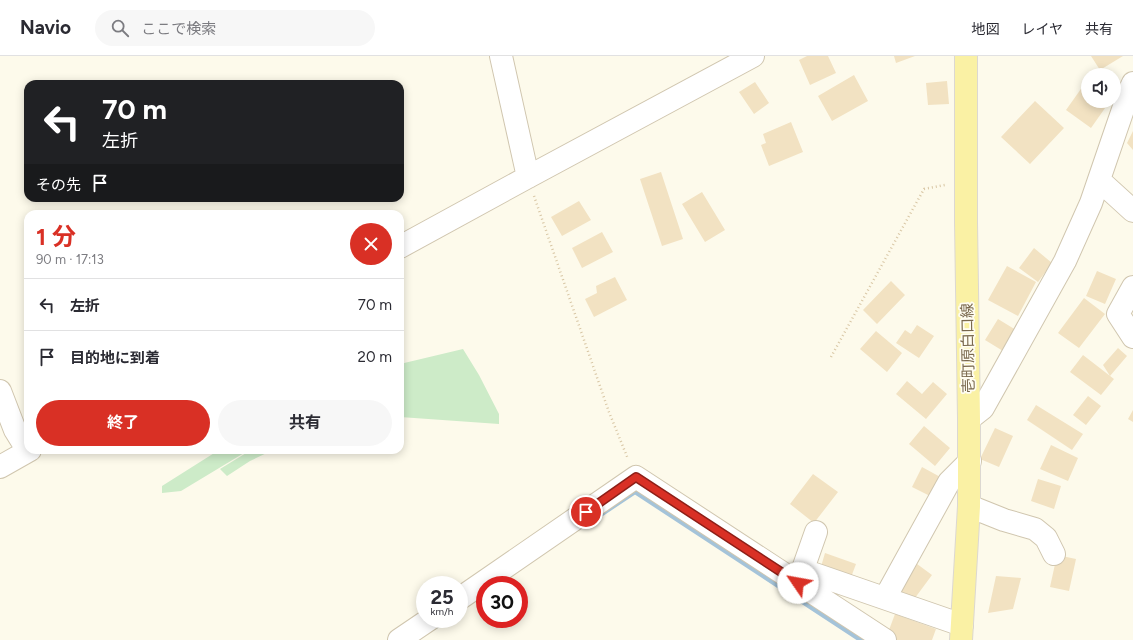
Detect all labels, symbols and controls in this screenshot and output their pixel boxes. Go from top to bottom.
search box [95,10,375,46]
text: Navio [20,16,71,39]
icon: search [109,17,131,39]
text: ここで検索 [141,20,216,38]
text: 地図 [971,21,999,38]
text: レイヤ [1021,21,1063,38]
text: 共有 [1085,21,1113,38]
map controls [1081,68,1121,108]
button: sound [1081,68,1121,108]
text: 70 m [102,92,167,126]
icon: left [36,96,88,148]
text: 左折 [102,130,138,152]
icon: arrive [89,172,111,194]
text: その先 [36,176,81,194]
text: 1 分 [36,222,76,251]
button: close [350,223,392,265]
text: 90 m · 17:13 [36,252,104,267]
icon: left [36,294,58,316]
text: 70 m [358,296,392,314]
text: 左折 [70,297,100,315]
street label: 壱町原白口線 [958,303,978,393]
icon: arrive [36,346,58,368]
text: 20 m [358,348,392,366]
text: 目的地に到着 [70,349,160,367]
button: 終了 [36,400,210,446]
button: 共有 [218,400,392,446]
pin [569,495,603,529]
icon: arrive [575,501,597,523]
position arrow [777,562,819,604]
speed limit sign: 30 [476,576,528,628]
text: 25 [430,585,454,609]
text: km/h [431,605,453,618]

